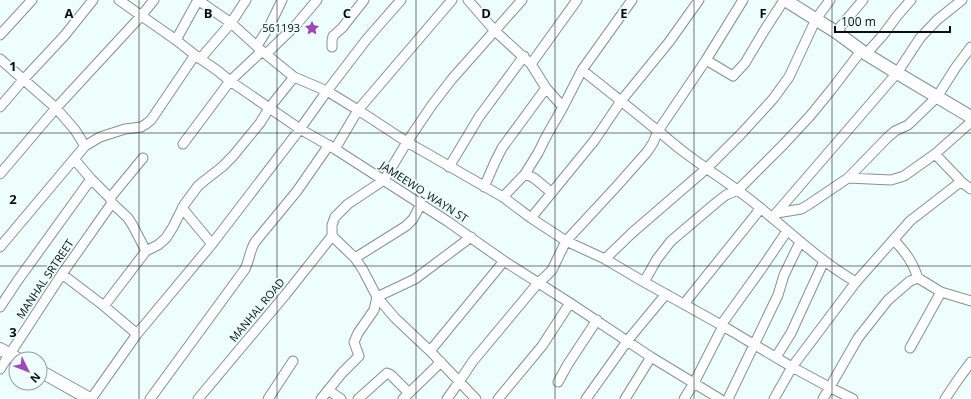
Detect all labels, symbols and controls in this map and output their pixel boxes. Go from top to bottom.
text: A [65,4,74,22]
text: B [204,4,213,22]
text: C [343,4,351,22]
text: D [481,4,491,22]
text: E [620,4,628,22]
text: F [759,4,767,22]
scale bar [835,8,950,34]
text: 100 m [841,13,876,30]
place icon: 561193 [303,19,321,37]
place label: 561193 [262,20,300,35]
text: 1 [9,57,17,75]
street label: JAMEEWO_WAYN ST [377,157,471,226]
text: 2 [9,190,17,208]
street label: MANHAL SRTREET [12,236,77,321]
street label: MANHAL ROAD [225,275,288,345]
text: 3 [9,323,17,341]
north arrow [8,351,48,391]
text: N [27,370,44,387]

